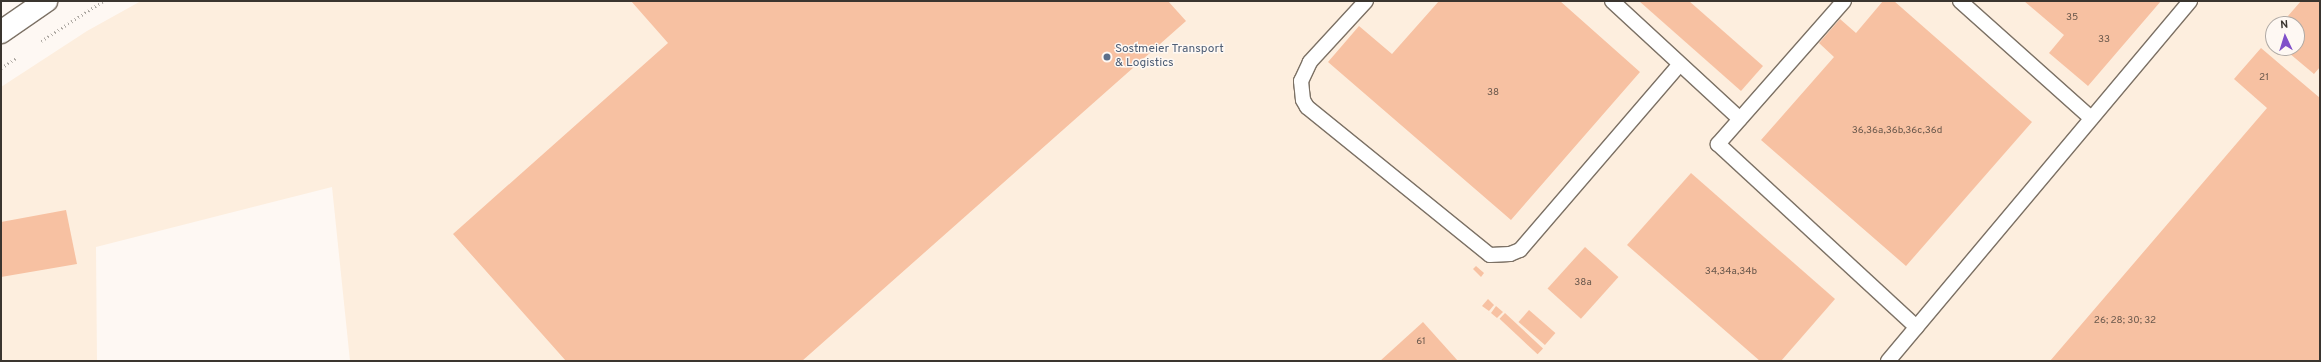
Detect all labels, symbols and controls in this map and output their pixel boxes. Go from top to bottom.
house number: 35 [2066,12,2078,24]
north arrow [2265,16,2305,56]
text: N [2280,18,2289,32]
house number: 33 [2098,34,2110,46]
place label: Sostmeier Transport & Logistics [1115,43,1224,71]
marker: Sostmeier Transport & Logistics [1102,52,1112,62]
house number: 21 [2259,72,2269,84]
house number: 38 [1487,87,1499,99]
house number: 36,36a,36b,36c,36d [1852,125,1942,137]
house number: 34,34a,34b [1705,266,1757,278]
house number: 38a [1574,277,1592,289]
house number: 26; 28; 30; 32 [2094,315,2156,327]
house number: 61 [1416,336,1426,348]

